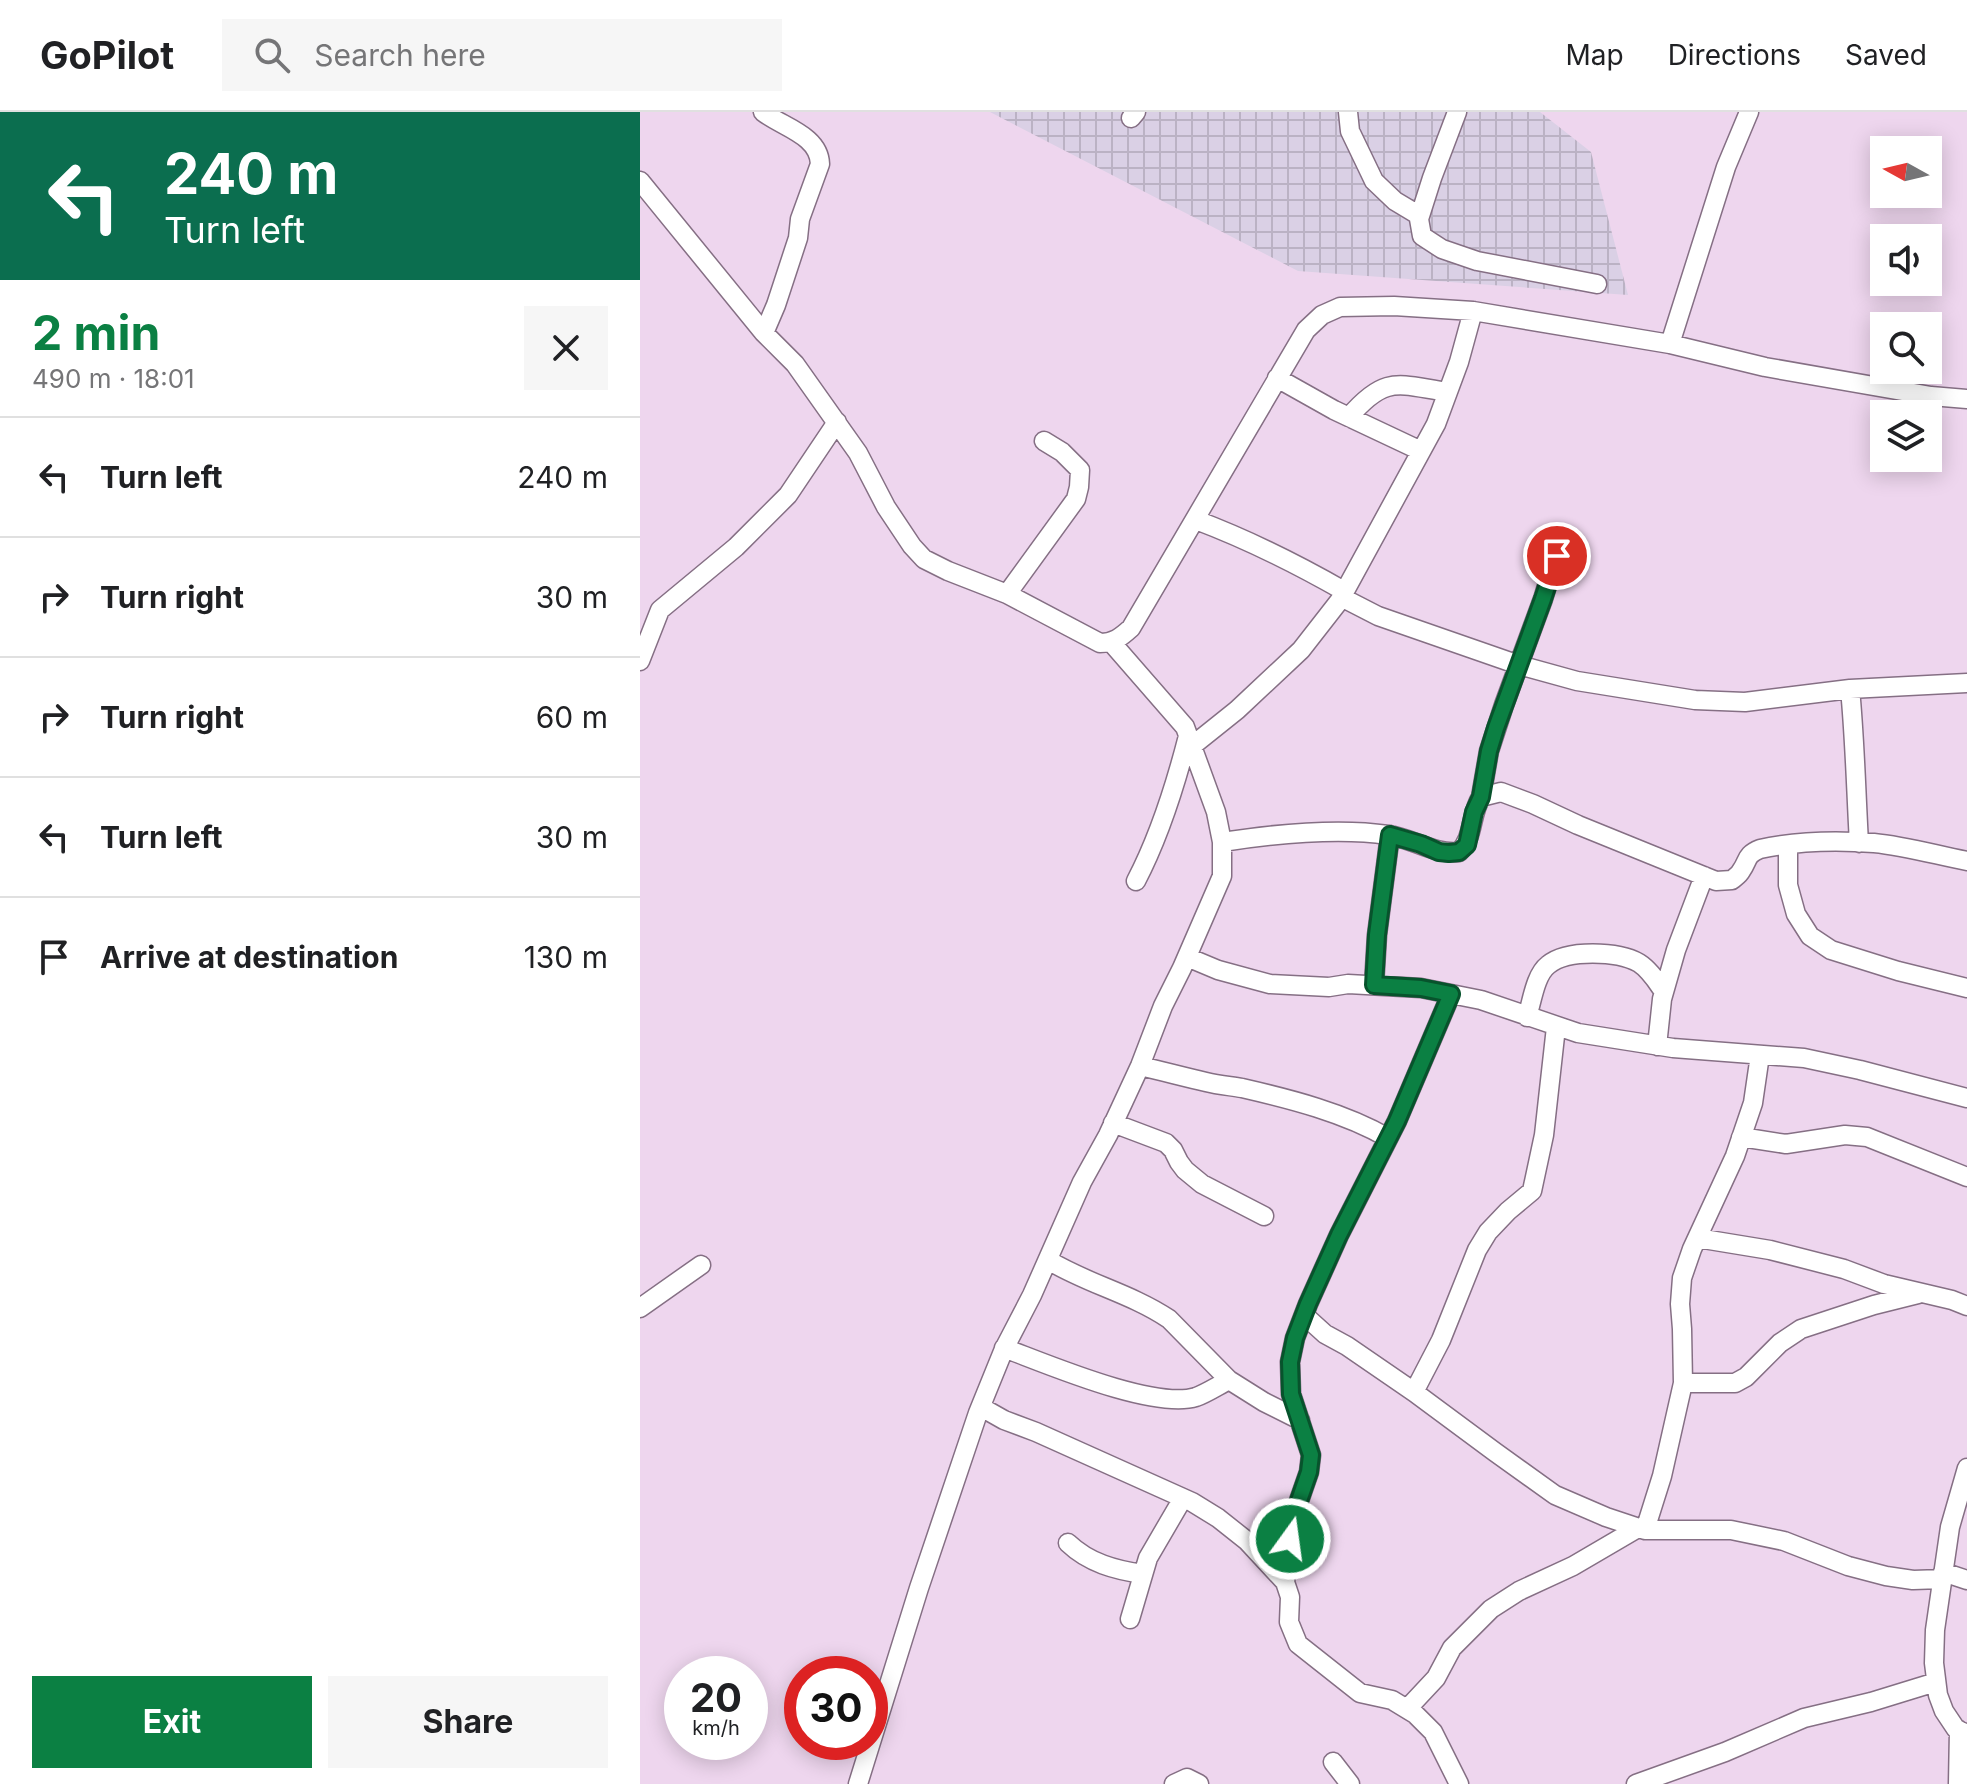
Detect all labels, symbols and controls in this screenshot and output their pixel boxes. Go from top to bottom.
search box [222,19,782,91]
text: GoPilot [40,32,174,78]
icon: search [250,33,294,77]
text: Search here [314,37,486,73]
text: Map [1565,38,1624,72]
text: Directions [1668,38,1801,72]
text: Saved [1845,38,1927,72]
north arrow [1870,136,1942,208]
map controls [1870,136,1942,472]
text: 240 m [164,140,338,208]
icon: left [32,144,136,248]
text: Turn left [164,208,305,252]
button: sound [1870,224,1942,296]
text: 2 min [32,303,160,362]
button: close [524,306,608,390]
button: search [1870,312,1942,384]
text: 490 m · 18:01 [32,363,195,394]
button: layers [1870,400,1942,472]
icon: left [32,455,76,499]
text: Turn left [100,459,222,495]
text: 240 m [517,459,608,495]
pin [1523,522,1591,590]
icon: arrive [1535,534,1579,578]
icon: right [32,575,76,619]
text: Turn right [100,579,244,615]
text: 30 m [536,579,608,615]
icon: right [32,695,76,739]
text: Turn right [100,699,244,735]
text: 60 m [536,699,608,735]
icon: left [32,815,76,859]
text: Turn left [100,819,222,855]
text: 30 m [536,819,608,855]
icon: arrive [32,935,76,979]
text: Arrive at destination [100,939,398,975]
text: 130 m [524,939,608,975]
position arrow [1248,1497,1332,1581]
speed limit sign: 30 [784,1656,888,1760]
text: 20 [690,1673,742,1722]
button: Exit [32,1676,312,1768]
button: Share [328,1676,608,1768]
text: km/h [692,1716,740,1740]

